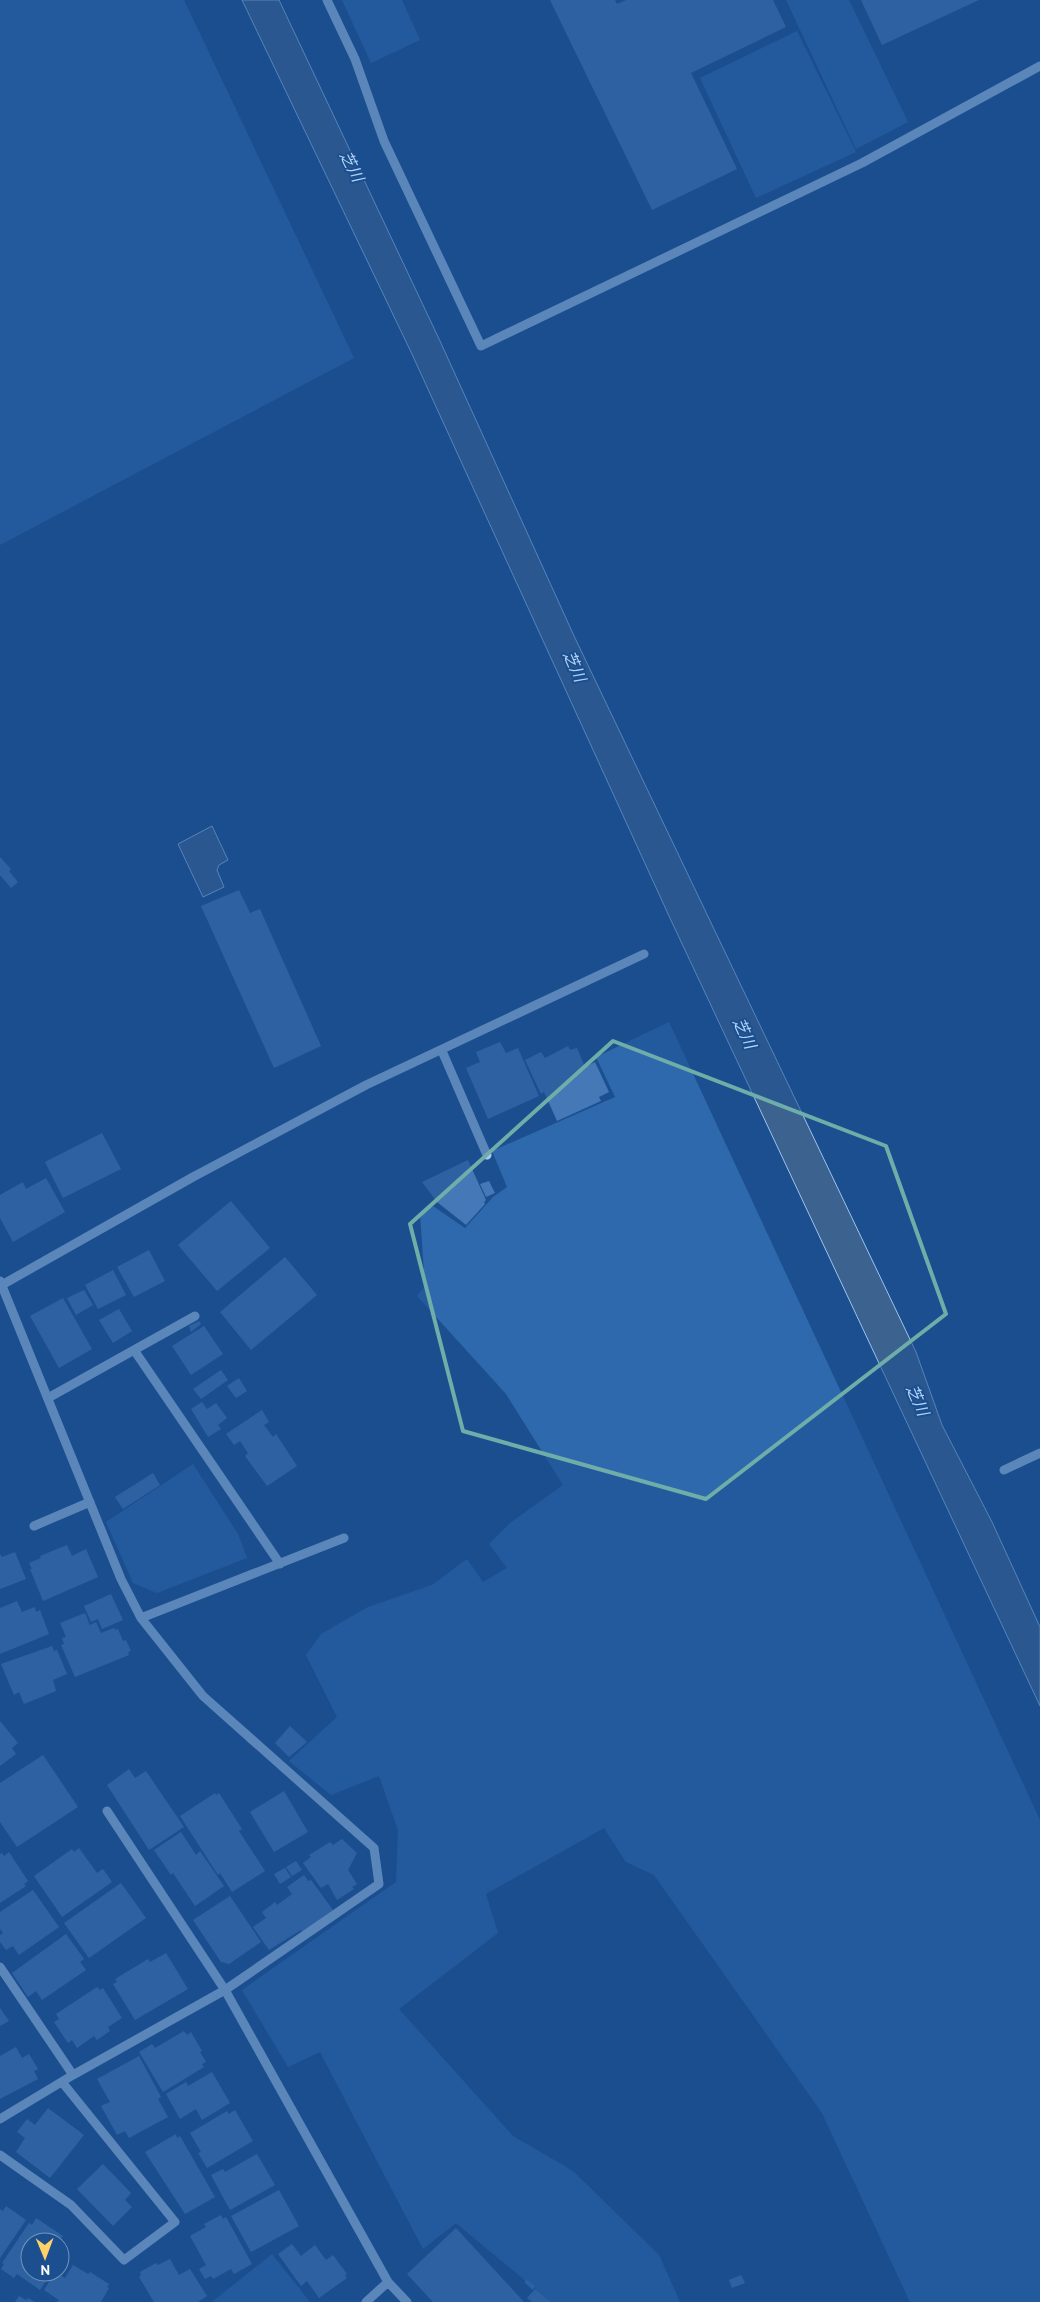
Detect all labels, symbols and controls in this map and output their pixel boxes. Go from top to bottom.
water label: 芝川 [334,148,367,187]
water label: 芝川 [558,648,590,687]
water label: 芝川 [727,1015,760,1054]
water label: 芝川 [901,1382,933,1421]
north arrow [20,2232,70,2282]
text: N [40,2260,50,2277]

